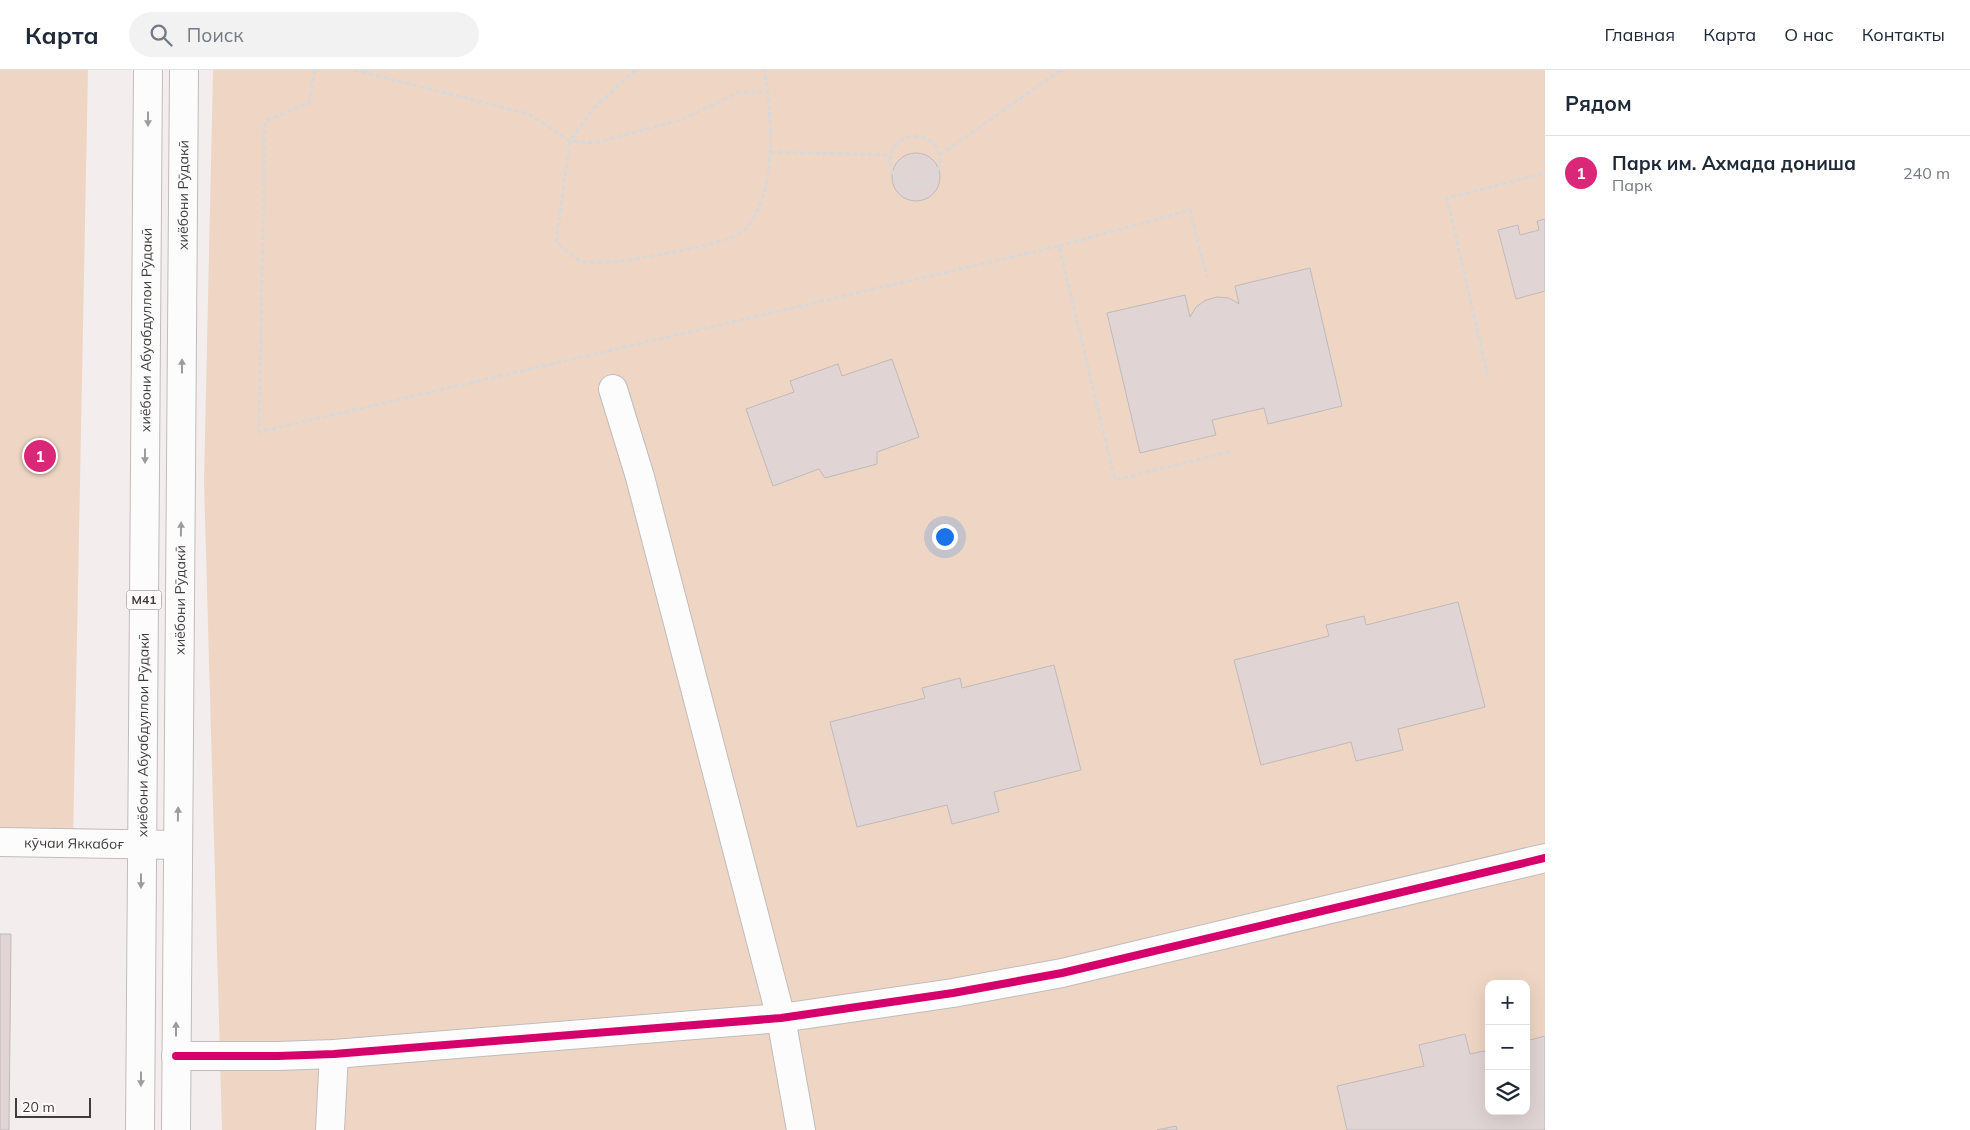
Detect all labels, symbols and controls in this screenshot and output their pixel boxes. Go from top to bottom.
search box [129,12,479,57]
text: Карта [25,20,99,50]
icon: search [147,21,175,49]
text: Поиск [187,23,244,47]
text: Главная [1605,23,1675,46]
text: Карта [1703,23,1756,46]
text: О нас [1784,23,1834,46]
text: Контакты [1862,23,1945,46]
text: Рядом [1565,90,1632,116]
one-way arrow [143,111,151,127]
street label: хиёбони Рӯдакӣ [174,140,192,250]
text: Парк им. Ахмада дониша [1612,151,1856,175]
text: 1 [1576,163,1586,183]
text: 240 m [1903,163,1950,183]
text: Парк [1612,175,1652,195]
street label: хиёбони Абуабдуллои Рӯдакӣ [136,228,156,432]
one-way arrow [178,358,186,374]
pin: 1 [24,437,56,475]
one-way arrow [141,448,149,464]
one-way arrow [177,521,185,537]
your location [932,524,958,550]
street label: хиёбони Рӯдакӣ [171,545,189,655]
road number: M41 [126,590,162,610]
street label: хиёбони Абуабдуллои Рӯдакӣ [133,633,153,837]
one-way arrow [174,806,182,822]
street label: кӯчаи Яккабоғ [24,833,124,853]
one-way arrow [137,873,145,889]
map controls [1485,980,1530,1115]
button: + [1485,980,1530,1025]
one-way arrow [173,1021,181,1037]
button: − [1485,1025,1530,1070]
button: layers [1485,1070,1530,1115]
one-way arrow [137,1071,145,1087]
scale bar [15,1095,91,1118]
text: 20 m [22,1098,55,1116]

